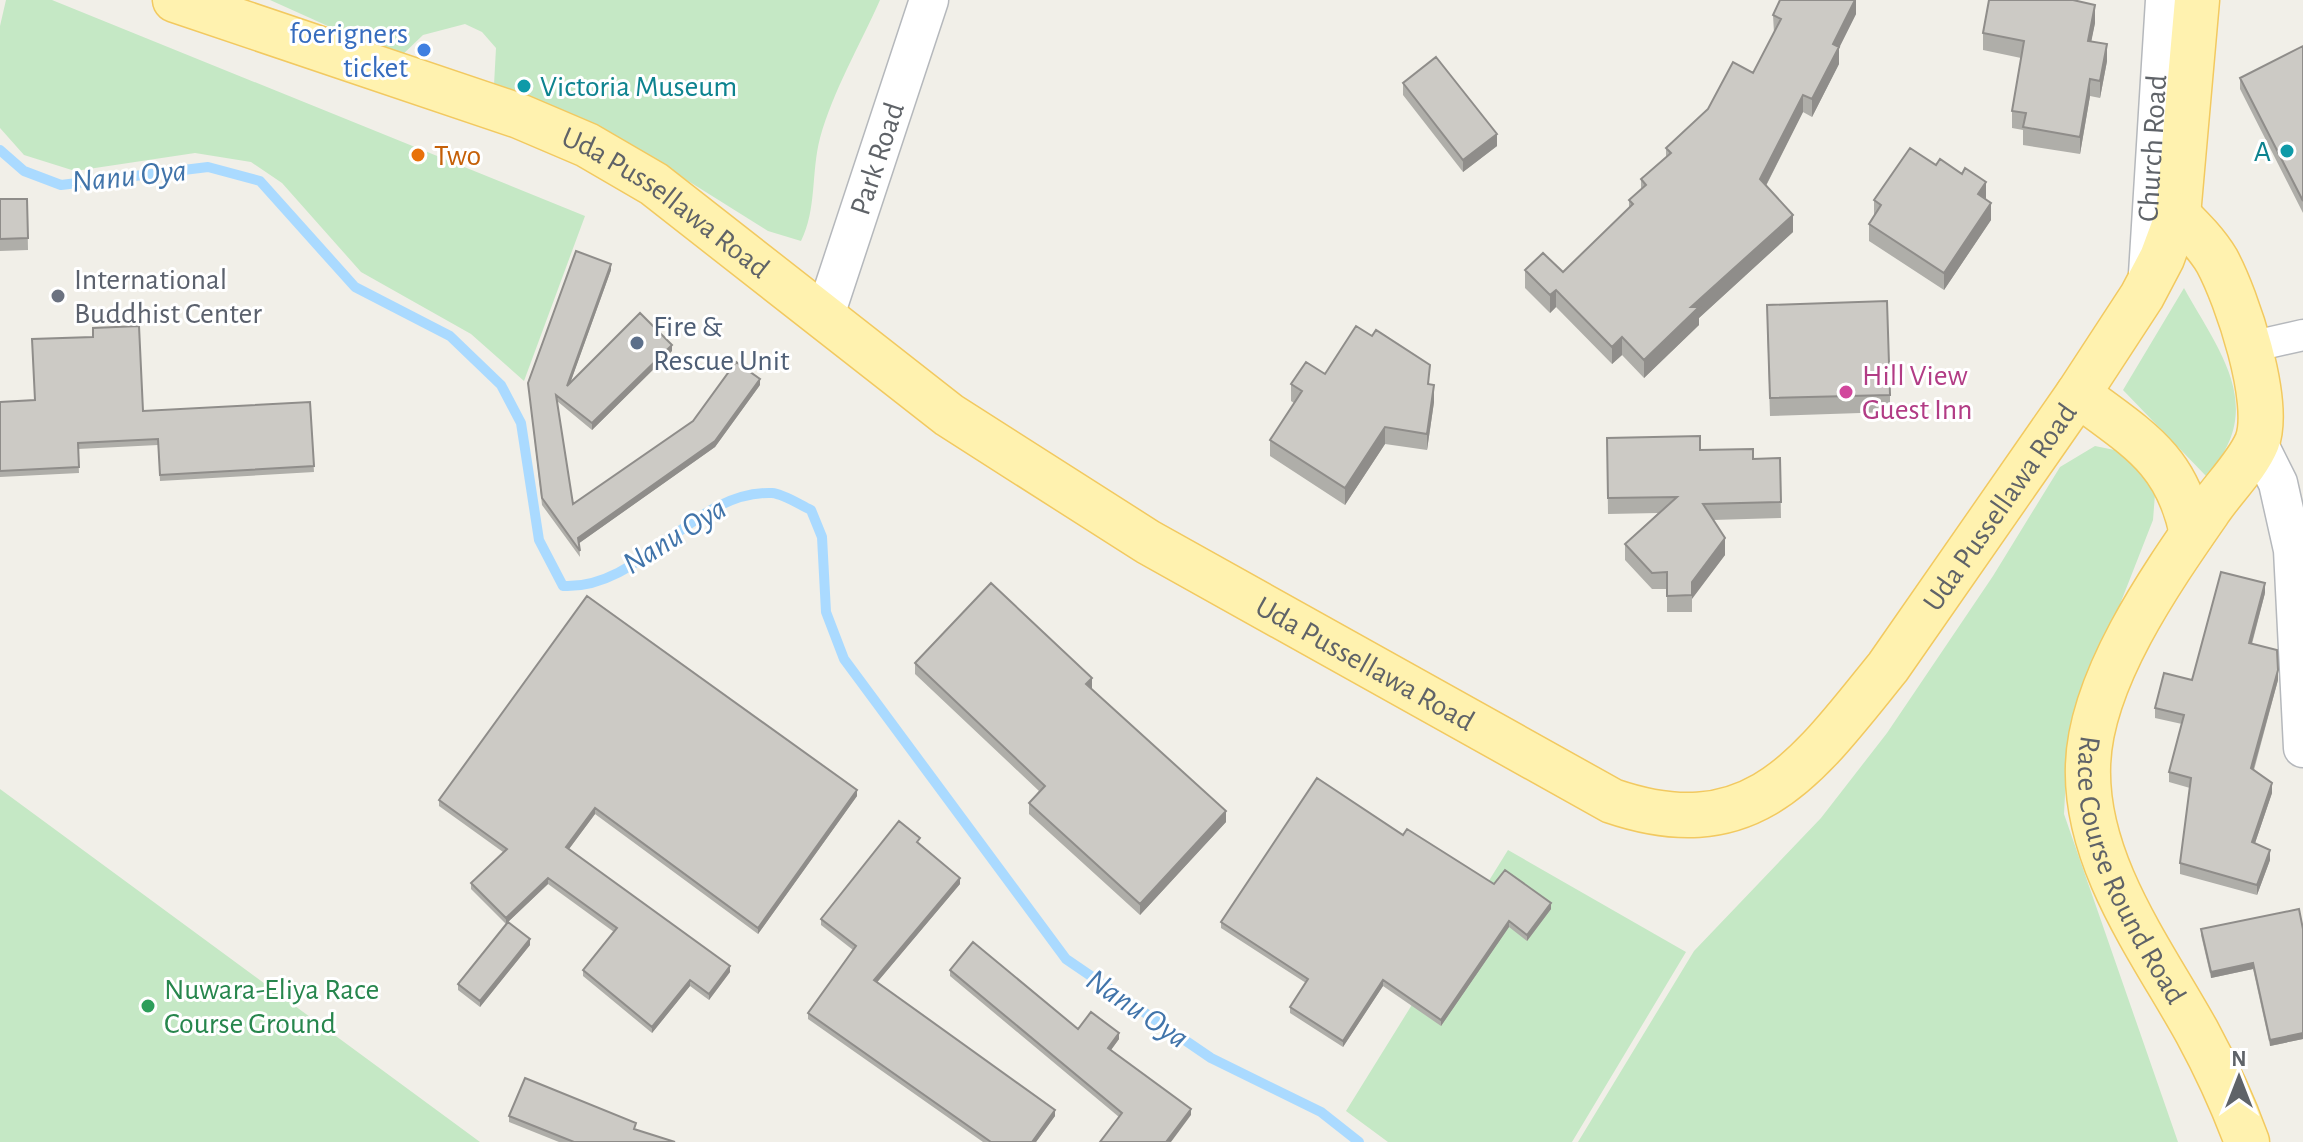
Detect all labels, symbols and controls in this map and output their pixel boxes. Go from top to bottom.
place label: foerigners ticket [289,19,408,83]
marker: foerigners ticket [415,41,433,59]
place label: Victoria Museum [540,72,737,102]
street label: Church Road [2133,74,2172,223]
marker: Victoria Museum [515,77,533,95]
street label: Park Road [845,99,910,219]
street label: Uda Pussellawa Road [557,122,775,284]
place label: A [2254,137,2271,167]
place label: Two [434,141,481,171]
marker: A [2278,142,2296,160]
marker: Two [409,146,427,164]
water label: Nanu Oya [70,154,188,198]
place label: International Buddhist Center [74,265,262,329]
marker: International Buddhist Center [49,287,67,305]
place label: Fire & Rescue Unit [653,312,790,376]
marker: Fire & Rescue Unit [628,334,646,352]
place label: Hill View Guest Inn [1862,361,1973,425]
marker: Hill View Guest Inn [1837,383,1855,401]
street label: Uda Pussellawa Road [1918,398,2083,617]
water label: Nanu Oya [617,492,732,580]
street label: Uda Pussellawa Road [1250,591,1479,737]
street label: Race Course Round Road [2072,734,2191,1009]
water label: Nanu Oya [1081,963,1194,1054]
place label: Nuwara-Eliya Race Course Ground [164,975,379,1039]
marker: Nuwara-Eliya Race Course Ground [139,997,157,1015]
north arrow [2199,1038,2279,1118]
text: N [2231,1048,2247,1070]

